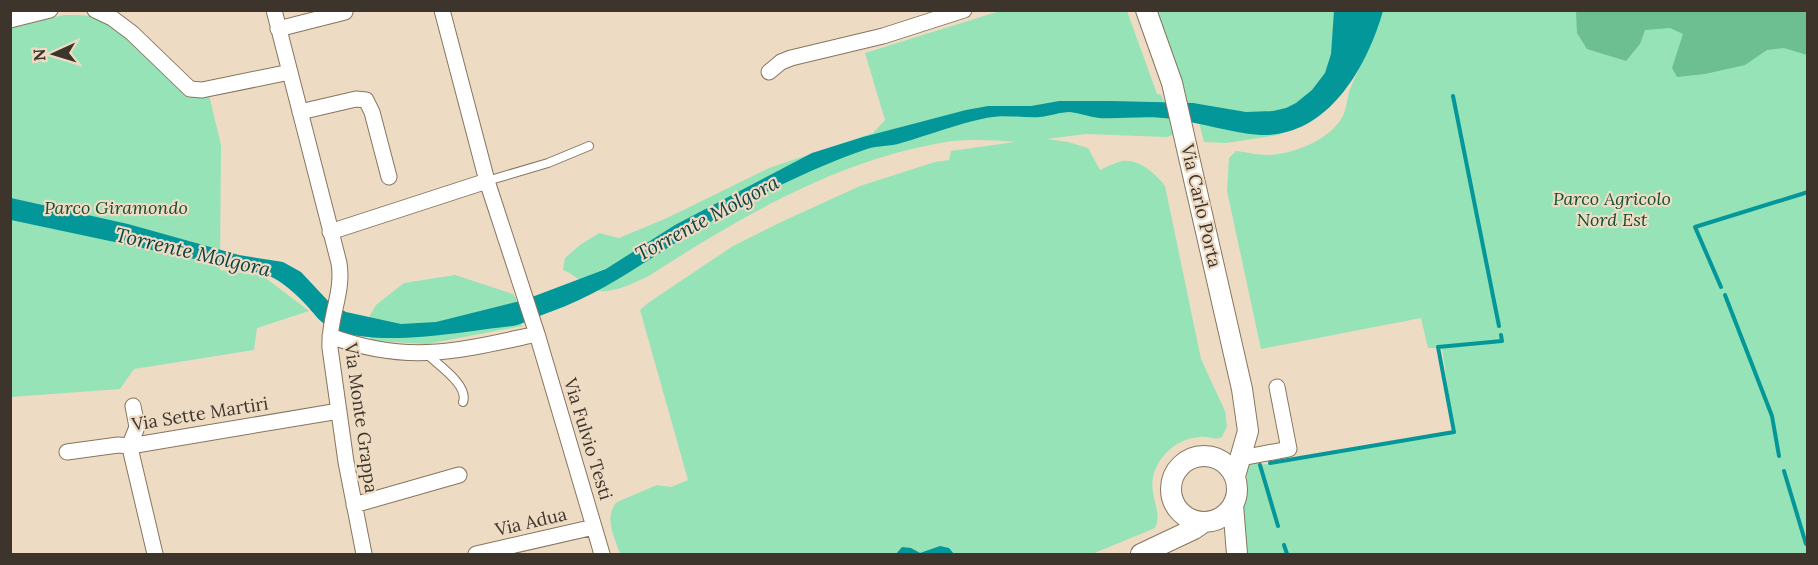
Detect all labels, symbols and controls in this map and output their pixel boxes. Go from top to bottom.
north arrow [24,24,84,84]
text: N [29,48,49,62]
street label: Via Carlo Porta [1176,141,1227,270]
water label: Torrente Molgora [631,169,783,266]
park label: Parco Agricolo Nord Est [1553,187,1671,231]
park label: Parco Giramondo [44,196,188,219]
water label: Torrente Molgora [113,221,273,282]
street label: Via Monte Grappa [339,340,383,494]
street label: Via Fulvio Testi [559,374,618,502]
street label: Via Sette Martiri [129,391,270,436]
street label: Via Adua [492,502,569,541]

